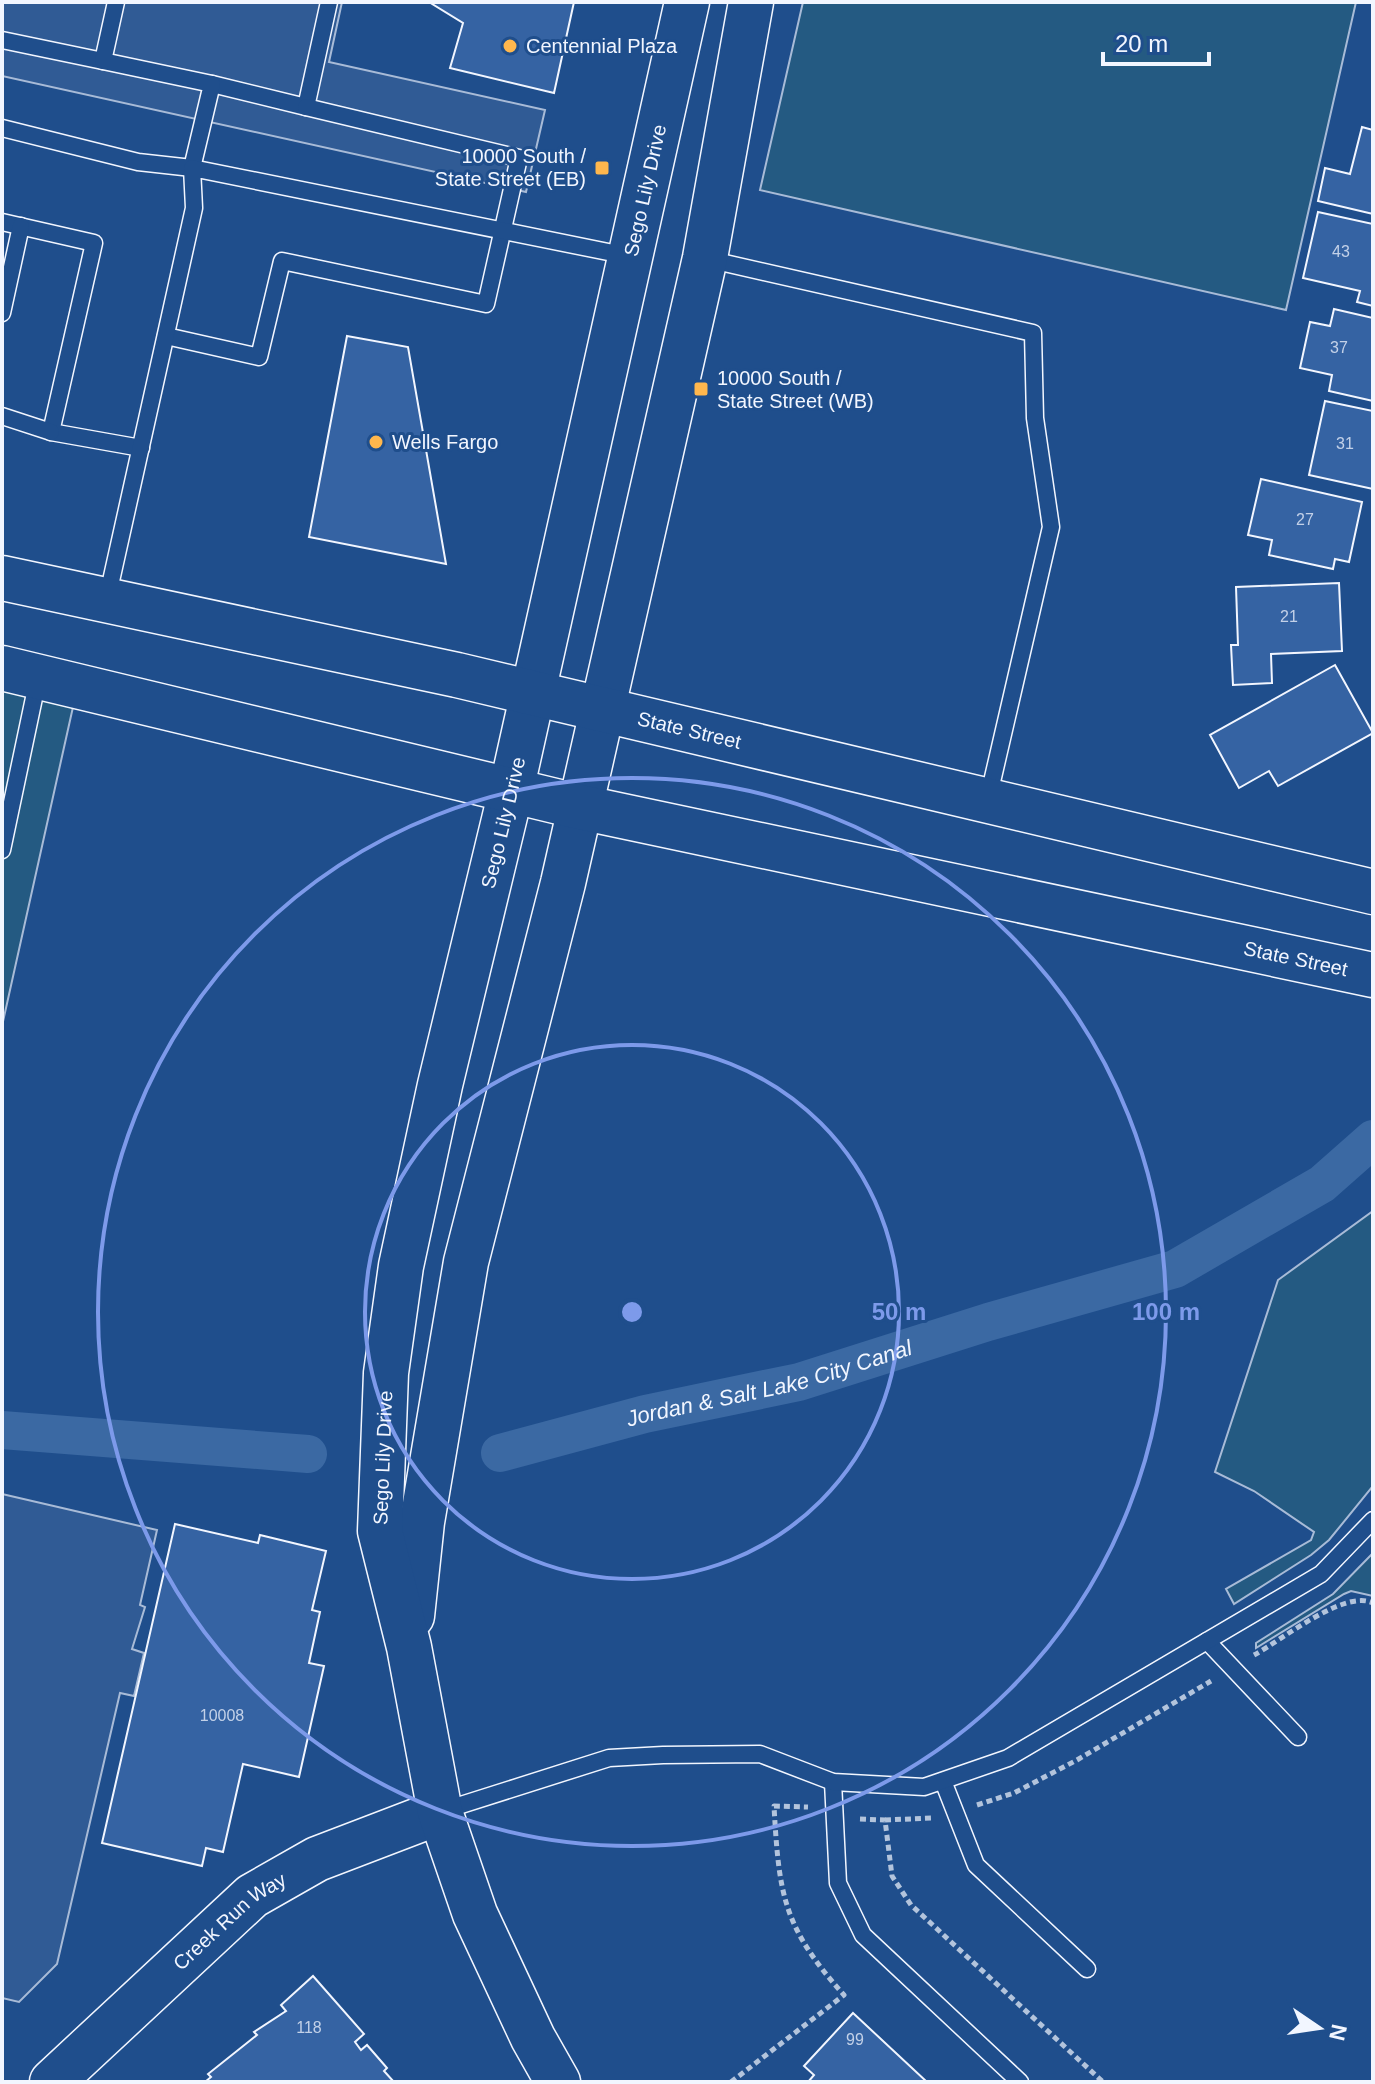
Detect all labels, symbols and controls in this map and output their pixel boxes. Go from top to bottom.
scale bar [1103,16,1209,66]
text: 20 m [1115,30,1168,57]
place label: Centennial Plaza [526,35,678,57]
marker: Centennial Plaza [501,37,519,55]
street label: Sego Lily Drive [620,122,670,258]
place label: 10000 South / State Street (EB) [435,145,586,190]
marker: 10000 South / State Street (EB) [593,159,611,177]
house number: 43 [1332,243,1350,260]
house number: 37 [1330,339,1348,356]
place label: 10000 South / State Street (WB) [717,367,874,412]
marker: 10000 South / State Street (WB) [692,380,710,398]
place label: Wells Fargo [392,431,498,453]
marker: Wells Fargo [367,433,385,451]
house number: 31 [1336,435,1354,452]
house number: 27 [1296,511,1314,528]
house number: 21 [1280,608,1298,625]
street label: State Street [635,707,744,753]
street label: Sego Lily Drive [477,755,529,891]
street label: State Street [1242,937,1350,980]
centre of rings [618,1298,646,1326]
text: 50 m [872,1298,926,1325]
text: 100 m [1132,1298,1200,1325]
water label: Jordan & Salt Lake City Canal [622,1334,916,1431]
street label: Sego Lily Drive [369,1390,396,1526]
house number: 10008 [200,1707,244,1724]
street label: Creek Run Way [169,1868,290,1974]
north arrow [1279,1988,1359,2068]
house number: 118 [296,2019,322,2036]
text: N [1324,2022,1352,2043]
house number: 99 [846,2031,864,2048]

